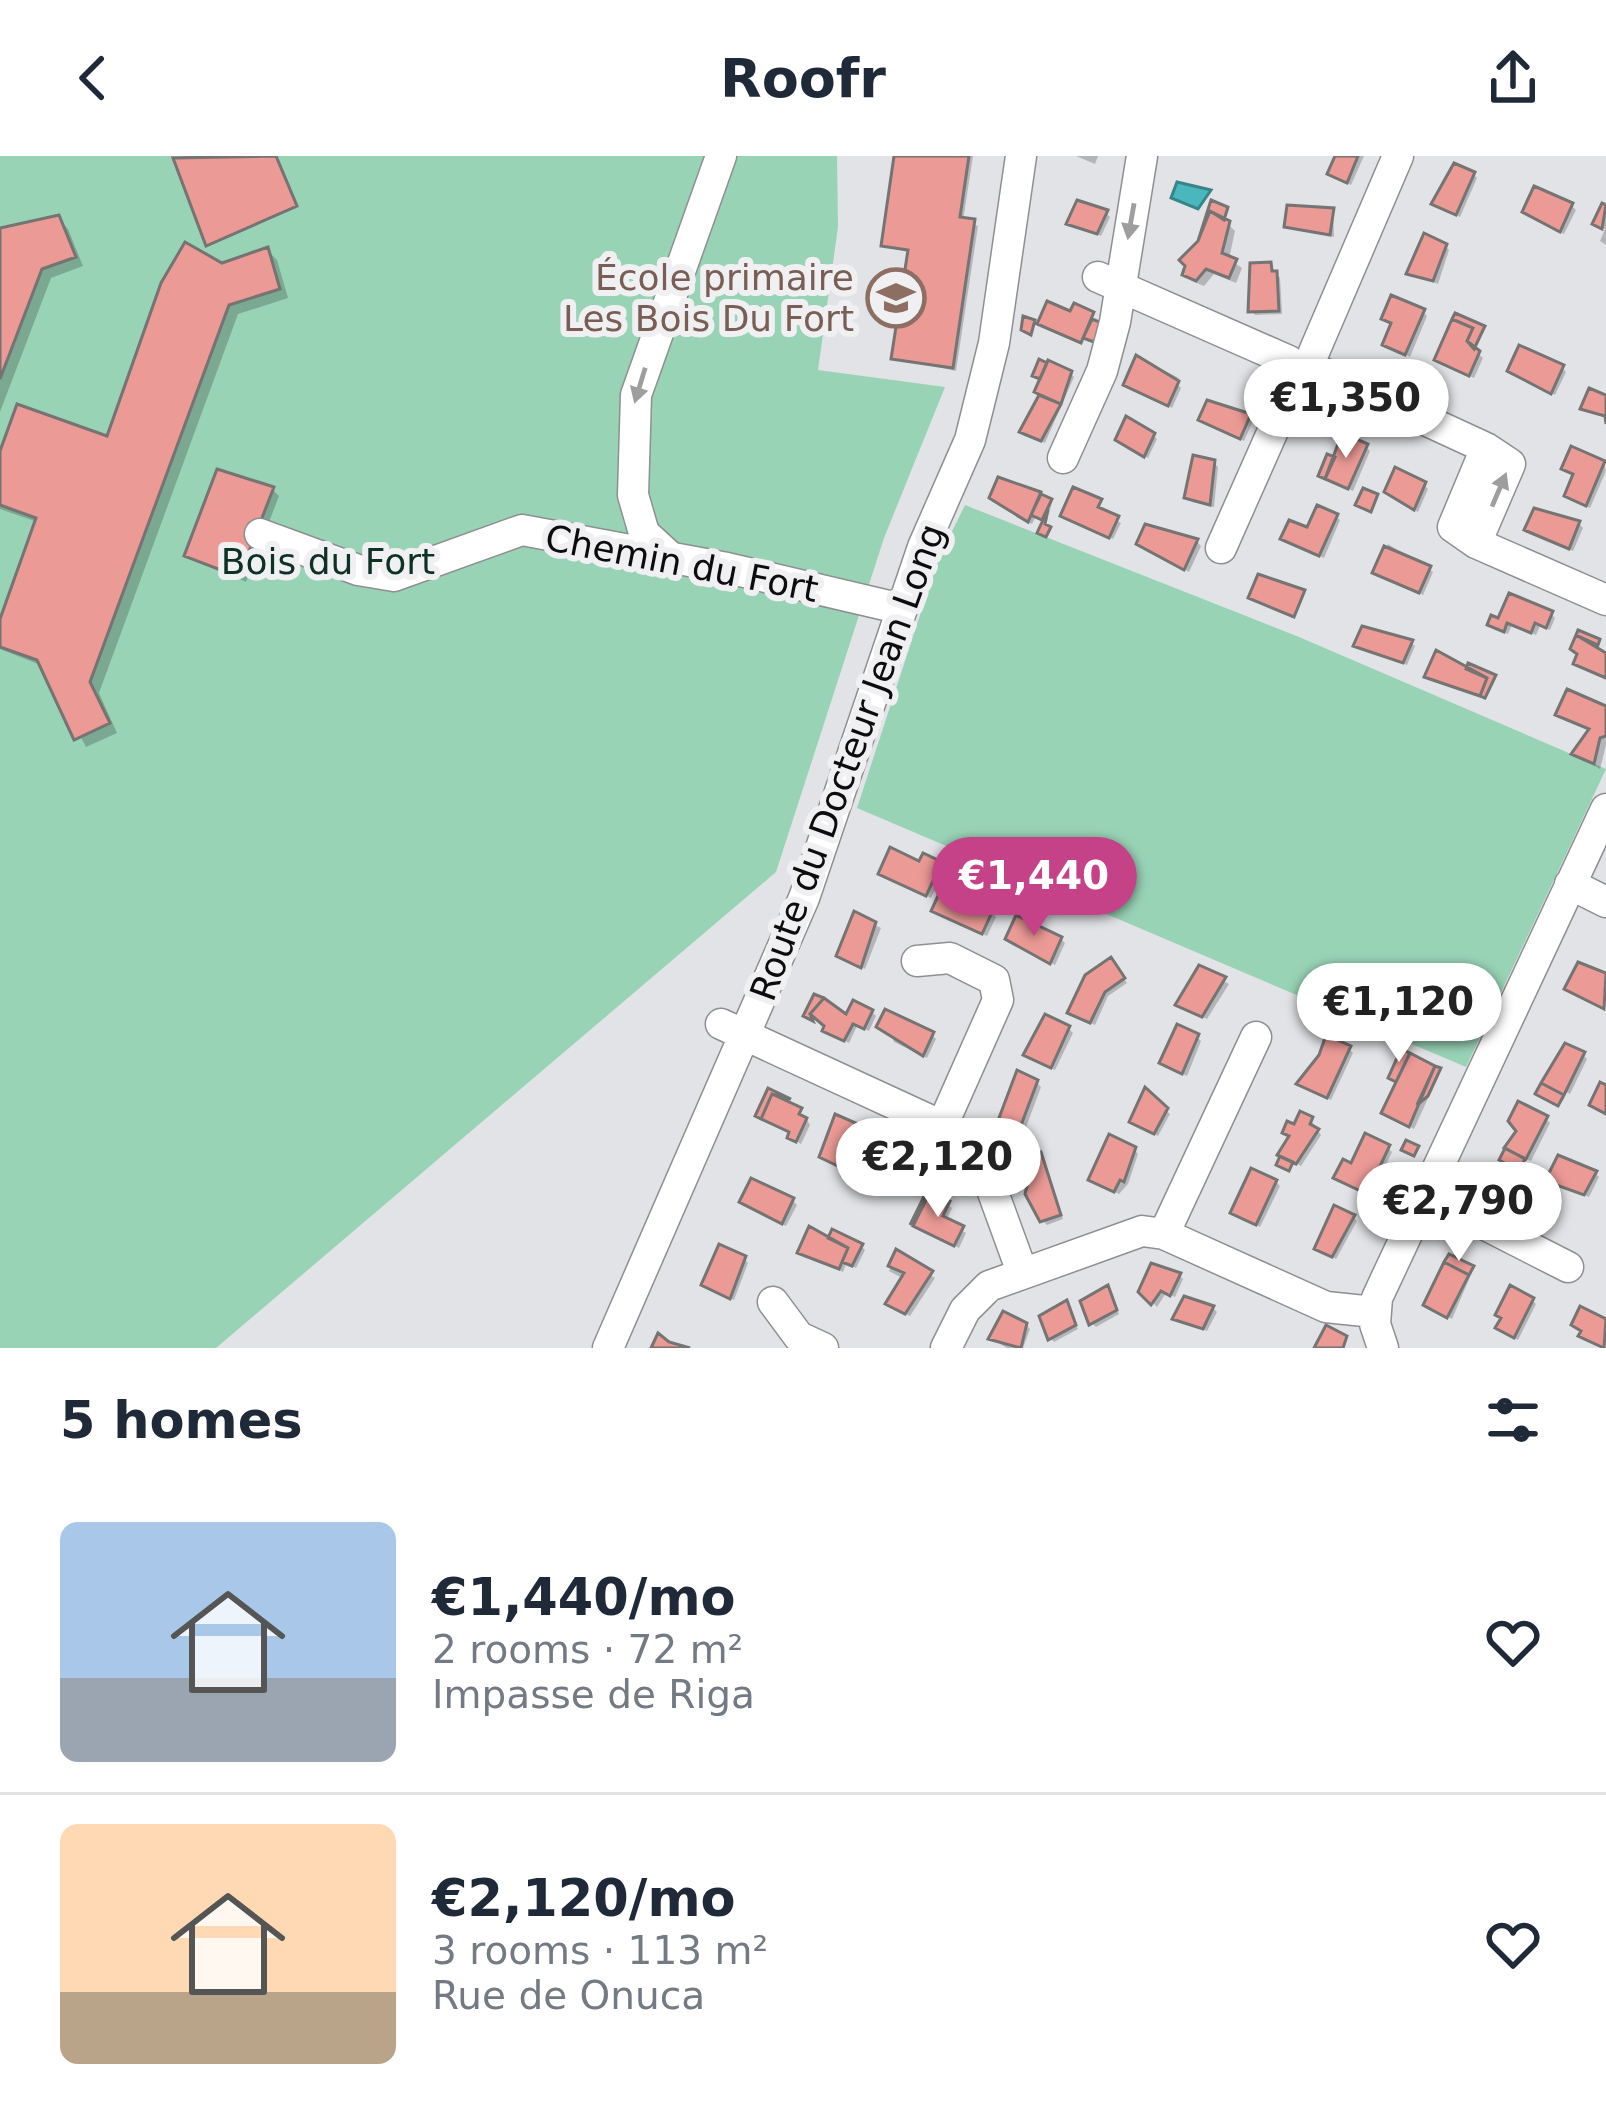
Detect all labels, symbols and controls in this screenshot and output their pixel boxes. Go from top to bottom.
icon: back [60,45,126,111]
icon: share [1480,45,1546,111]
text: Roofr [720,47,886,110]
one-way arrow [1122,203,1141,240]
place label: École primaire Les Bois Du Fort [563,257,854,339]
school or university icon: École primaire Les Bois Du Fort [865,267,927,329]
pin: €1,350 [1248,359,1444,461]
one-way arrow [630,367,648,404]
text: €1,350 [1271,375,1421,420]
one-way arrow [1490,472,1509,508]
street label: Chemin du Fort [542,517,822,610]
street label: Route du Docteur Jean Long [742,518,953,1006]
park label: Bois du Fort [221,541,435,582]
pin: €1,440 [936,837,1132,939]
text: €1,440 [959,853,1109,898]
pin: €1,120 [1301,963,1497,1065]
text: €1,120 [1324,979,1474,1024]
pin: €2,120 [840,1118,1036,1220]
text: €2,120 [863,1134,1013,1179]
pin: €2,790 [1361,1162,1557,1264]
text: €2,790 [1384,1178,1534,1223]
icon: filters [1480,1387,1546,1453]
text: 5 homes [60,1391,303,1450]
text: €1,440/mo [432,1568,736,1627]
icon: home [156,1570,300,1714]
icon: heart [1480,1609,1546,1675]
text: 2 rooms · 72 m² [432,1627,743,1672]
text: Impasse de Riga [432,1672,755,1717]
text: €2,120/mo [432,1869,736,1928]
icon: home [156,1872,300,2016]
icon: heart [1480,1911,1546,1977]
text: 3 rooms · 113 m² [432,1928,768,1973]
text: Rue de Onuca [432,1973,705,2018]

